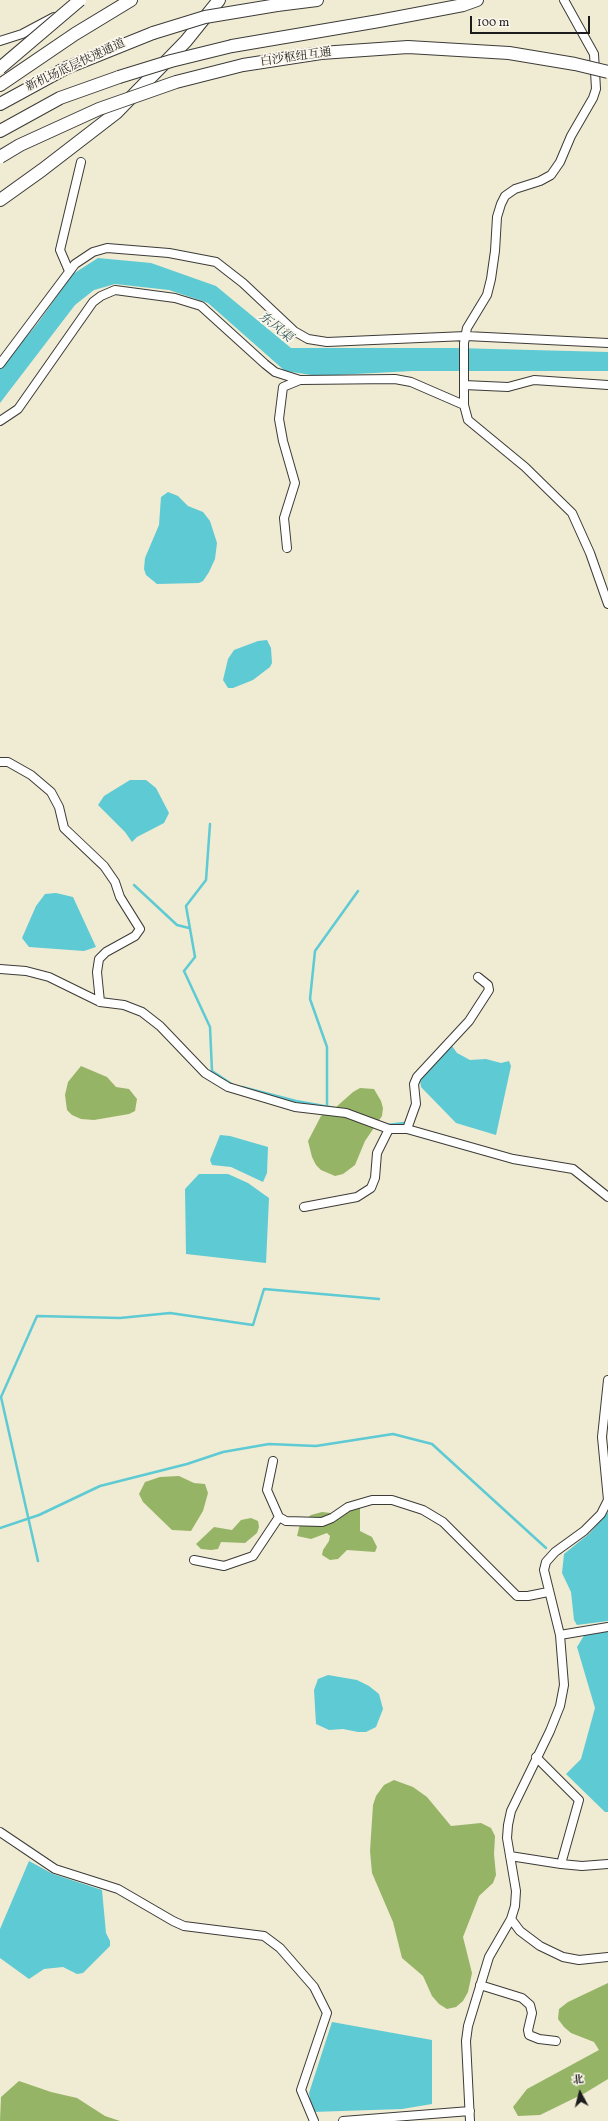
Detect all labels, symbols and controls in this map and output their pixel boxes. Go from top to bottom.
scale bar [472,8,592,34]
text: 100 m [477,15,509,31]
street label: 新机场底层快速通道 [24,37,128,95]
street label: 白沙枢纽互通 [259,46,333,70]
water label: 东风渠 [255,310,295,346]
text: 北 [572,2072,585,2089]
north arrow [560,2073,600,2113]

